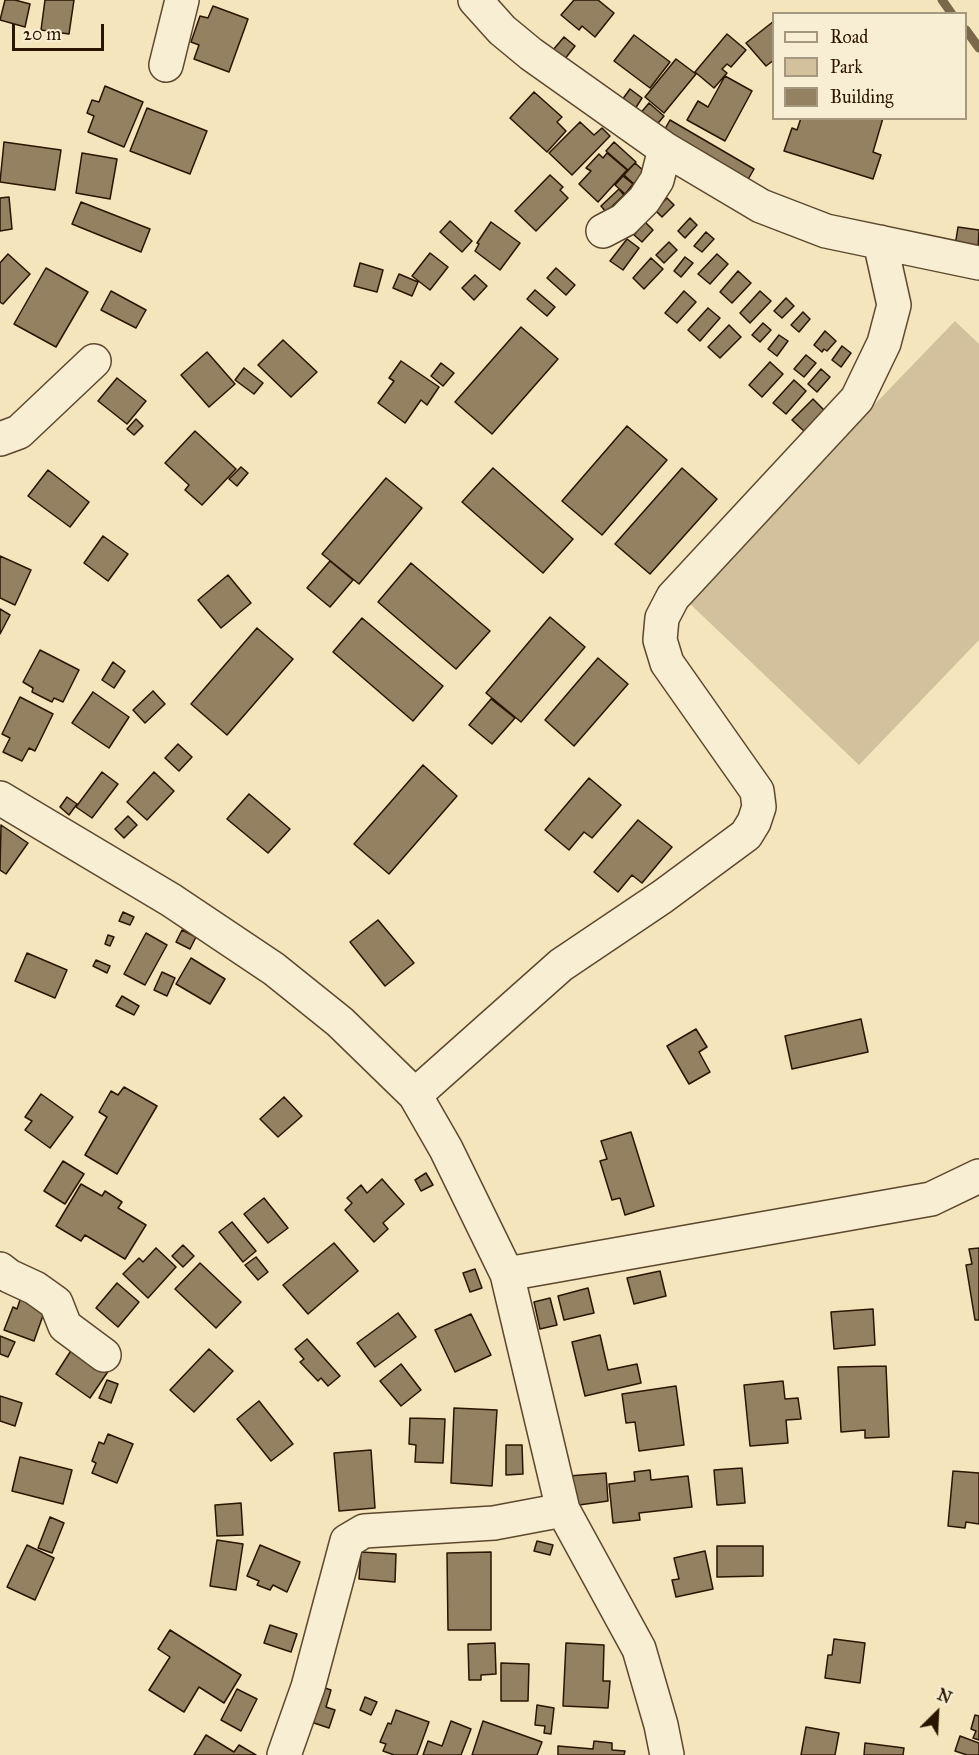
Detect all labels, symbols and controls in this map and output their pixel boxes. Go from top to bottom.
scale bar [15,12,106,50]
legend [772,12,967,120]
text: 20 m [23,23,61,45]
text: Road [830,26,868,48]
text: Park [830,56,863,78]
text: Building [830,86,893,108]
north arrow [907,1683,967,1743]
text: N [934,1685,955,1708]

